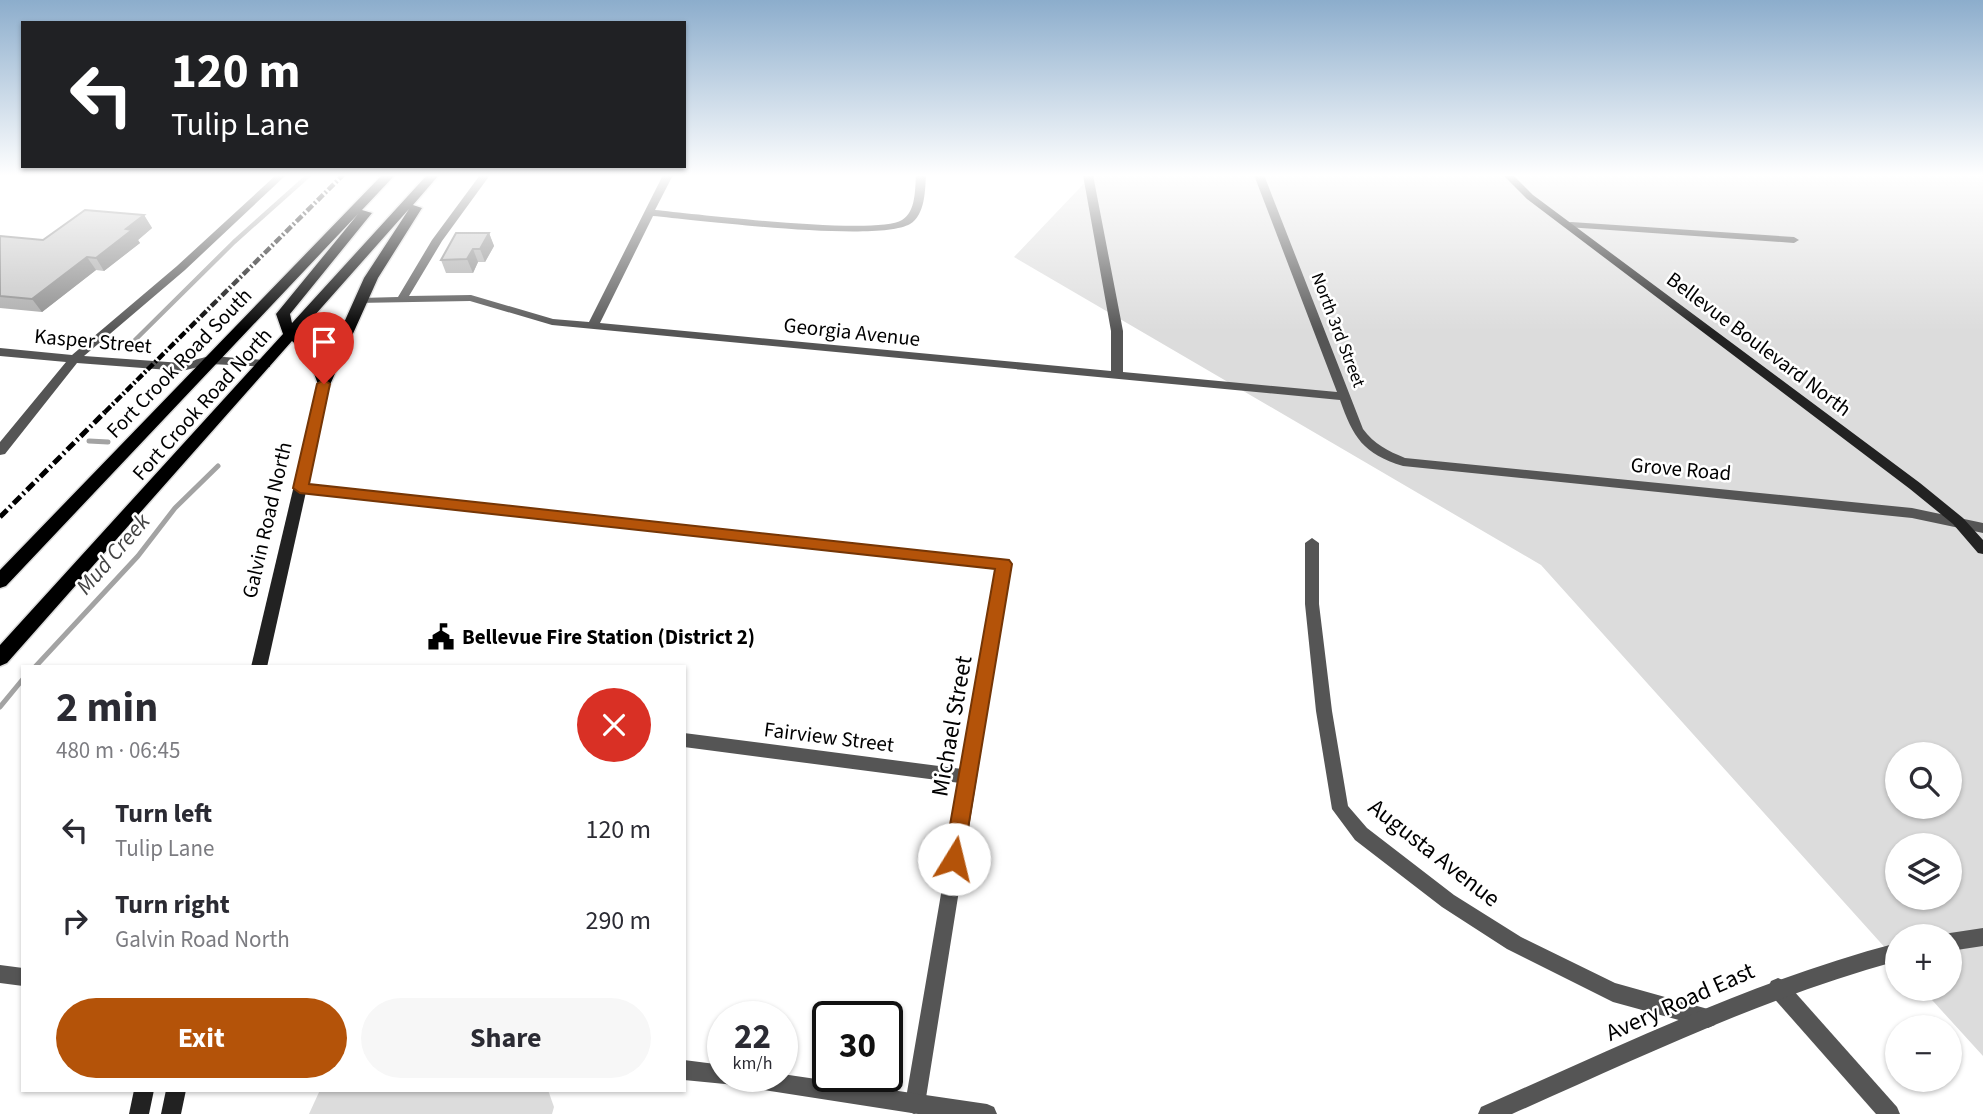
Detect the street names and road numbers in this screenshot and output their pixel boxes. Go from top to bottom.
street label: Bellevue Boulevard North [1660,264,1858,424]
street label: North 3rd Street [1305,269,1371,391]
street label: Fort Crook Road South [99,281,259,445]
street label: Georgia Avenue [782,310,922,354]
street label: Kasper Street [33,321,153,361]
street label: Fort Crook Road North [125,321,279,487]
street label: Galvin Road North [234,439,300,601]
street label: Grove Road [1630,450,1732,488]
street label: Michael Street [922,653,982,799]
street label: Fairview Street [762,714,896,760]
street label: Augusta Avenue [1361,790,1507,916]
street label: Avery Road East [1600,954,1760,1050]

